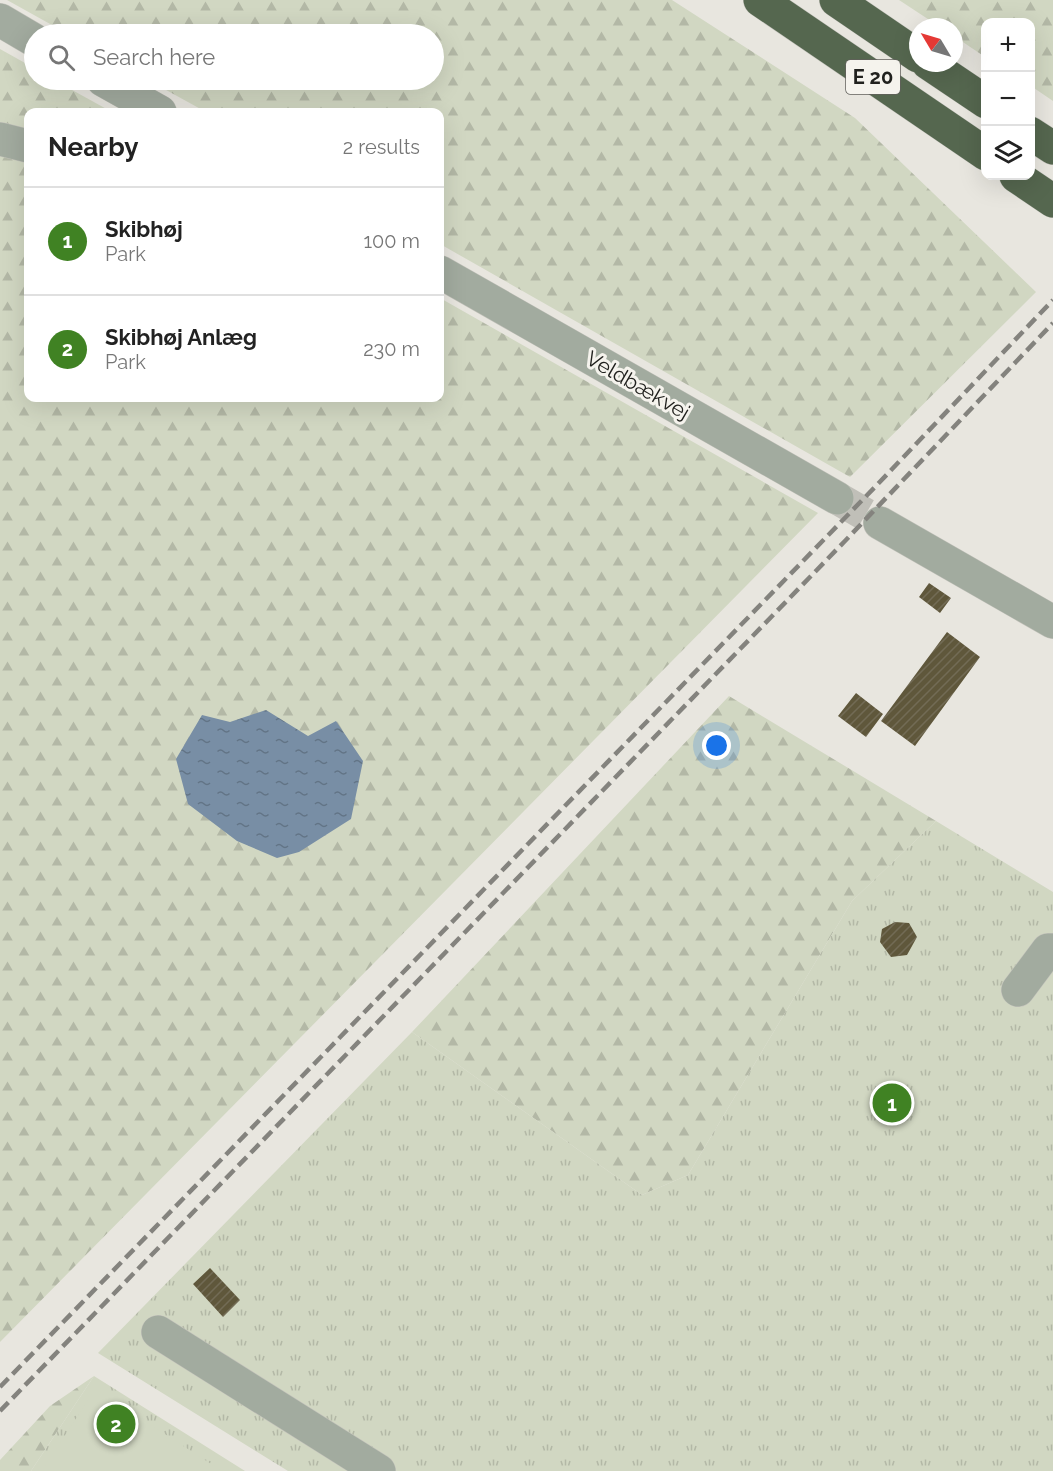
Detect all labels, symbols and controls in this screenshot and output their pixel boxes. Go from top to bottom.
north arrow [909,18,963,72]
map controls [981,18,1035,180]
button: + [981,18,1035,72]
search box [24,24,444,90]
icon: search [45,41,78,74]
text: Search here [93,44,215,70]
road number: E 20 [846,60,900,94]
button: − [981,72,1035,126]
button: layers [981,126,1035,180]
text: Nearby [48,132,138,162]
text: 2 results [343,135,420,159]
text: Skibhøj [105,216,183,242]
text: 1 [63,229,72,253]
text: 100 m [363,229,420,253]
text: Park [105,242,146,266]
text: Skibhøj Anlæg [105,324,257,350]
text: 2 [62,337,73,361]
text: 230 m [363,337,420,361]
street label: Veldbækvej [582,345,694,425]
text: Park [105,350,146,374]
your location [702,731,731,760]
pin: 1 [872,1080,912,1126]
pin: 2 [96,1402,136,1446]

